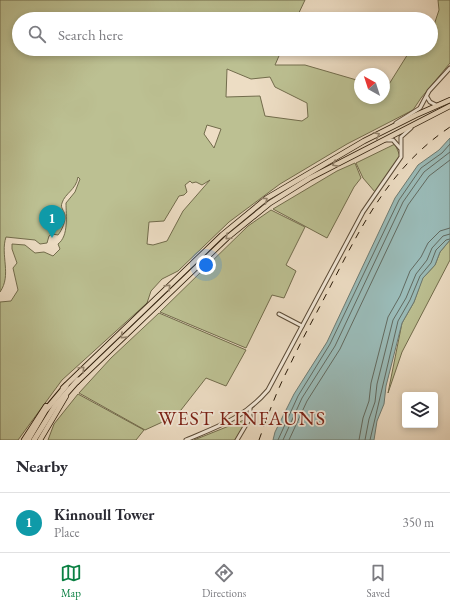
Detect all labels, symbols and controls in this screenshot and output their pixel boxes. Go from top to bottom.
search box [12,12,438,56]
icon: search [26,23,48,45]
text: Search here [58,25,123,44]
north arrow [354,68,390,104]
one-way arrow [372,132,380,140]
one-way arrow [332,160,339,167]
one-way arrow [260,198,267,205]
pin: 1 [39,205,65,238]
one-way arrow [225,232,233,240]
your location [196,255,216,275]
one-way arrow [163,284,171,292]
one-way arrow [121,331,128,338]
one-way arrow [77,366,85,374]
map controls [402,392,438,428]
button: layers [402,392,438,428]
district label: WEST KINFAUNS [158,405,326,431]
text: Nearby [16,455,68,477]
text: Kinnoull Tower [54,505,155,524]
text: 1 [26,514,32,531]
text: 350 m [403,514,434,531]
text: Place [54,524,80,541]
tab: Map [60,562,82,600]
tab: Directions [202,562,246,600]
tab: Saved [366,562,390,600]

